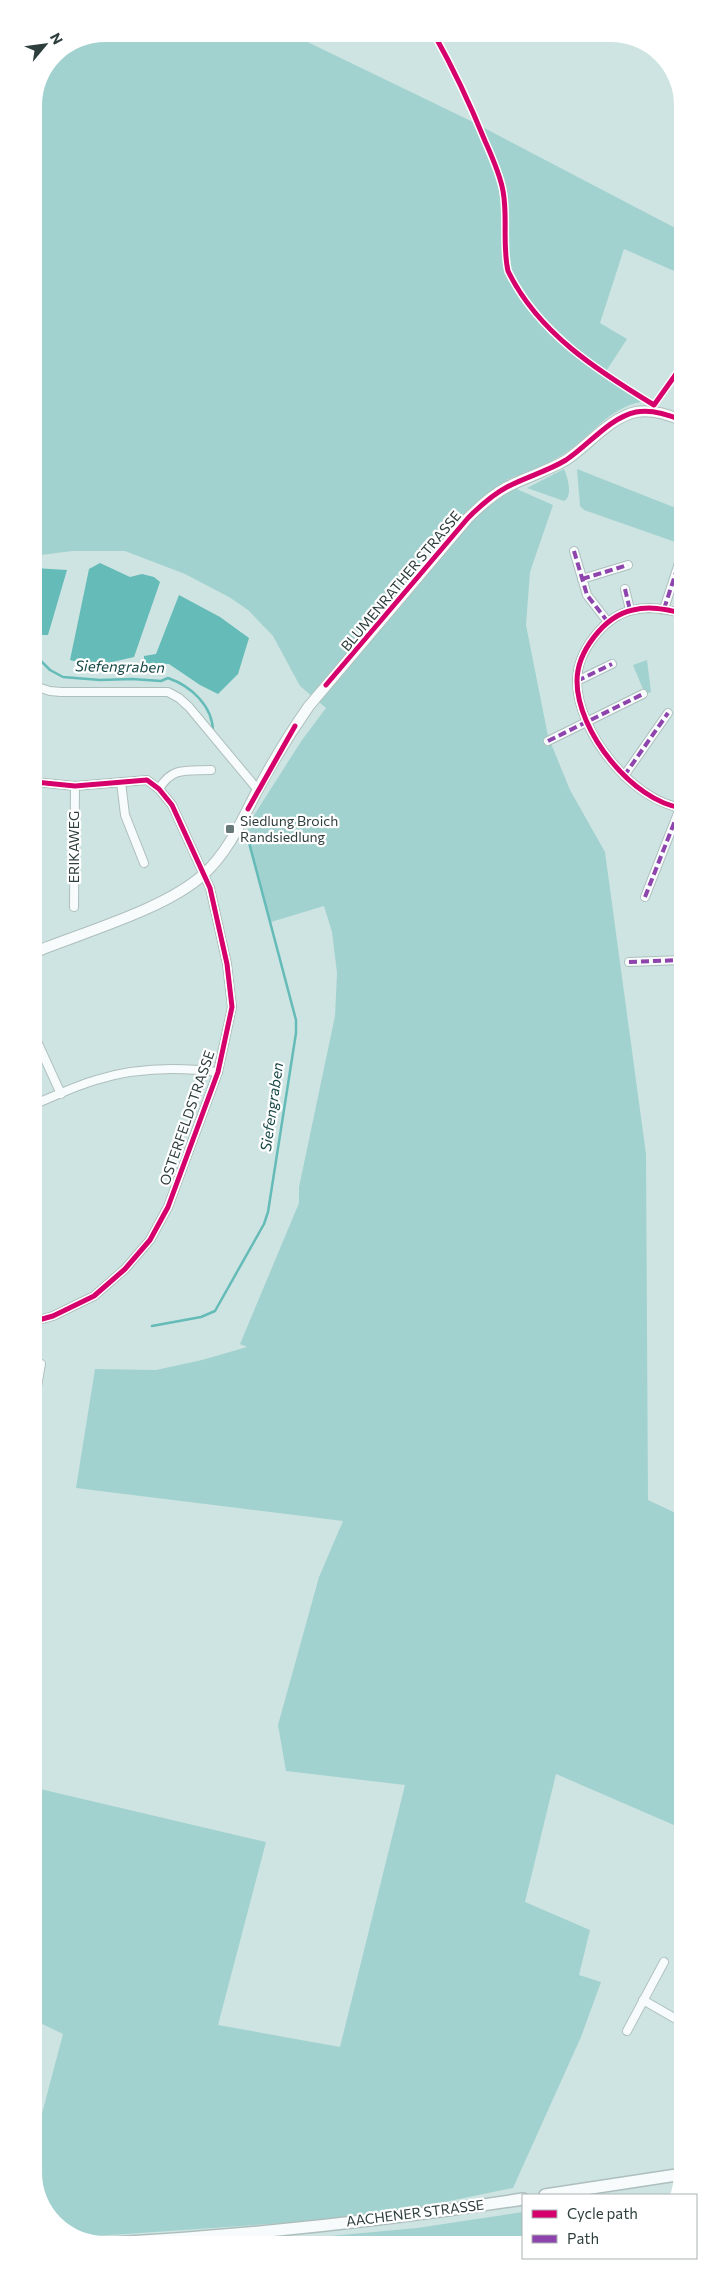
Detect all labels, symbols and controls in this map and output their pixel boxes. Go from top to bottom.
north arrow [20,20,70,70]
text: N [47,30,67,47]
street label: BLUMENRATHER STRASSE [337,507,464,654]
water label: Siefengraben [75,656,165,676]
street label: ERIKAWEG [65,811,82,883]
place label: Siedlung Broich Randsiedlung [240,812,338,845]
marker: Siedlung Broich Randsiedlung [224,823,236,835]
street label: OSTERFELDSTRASSE [155,1048,218,1188]
water label: Siefengraben [256,1061,286,1153]
legend [522,2194,697,2259]
street label: AACHENER STRASSE [345,2196,485,2229]
text: Cycle path [567,2204,638,2222]
text: Path [567,2229,599,2247]

